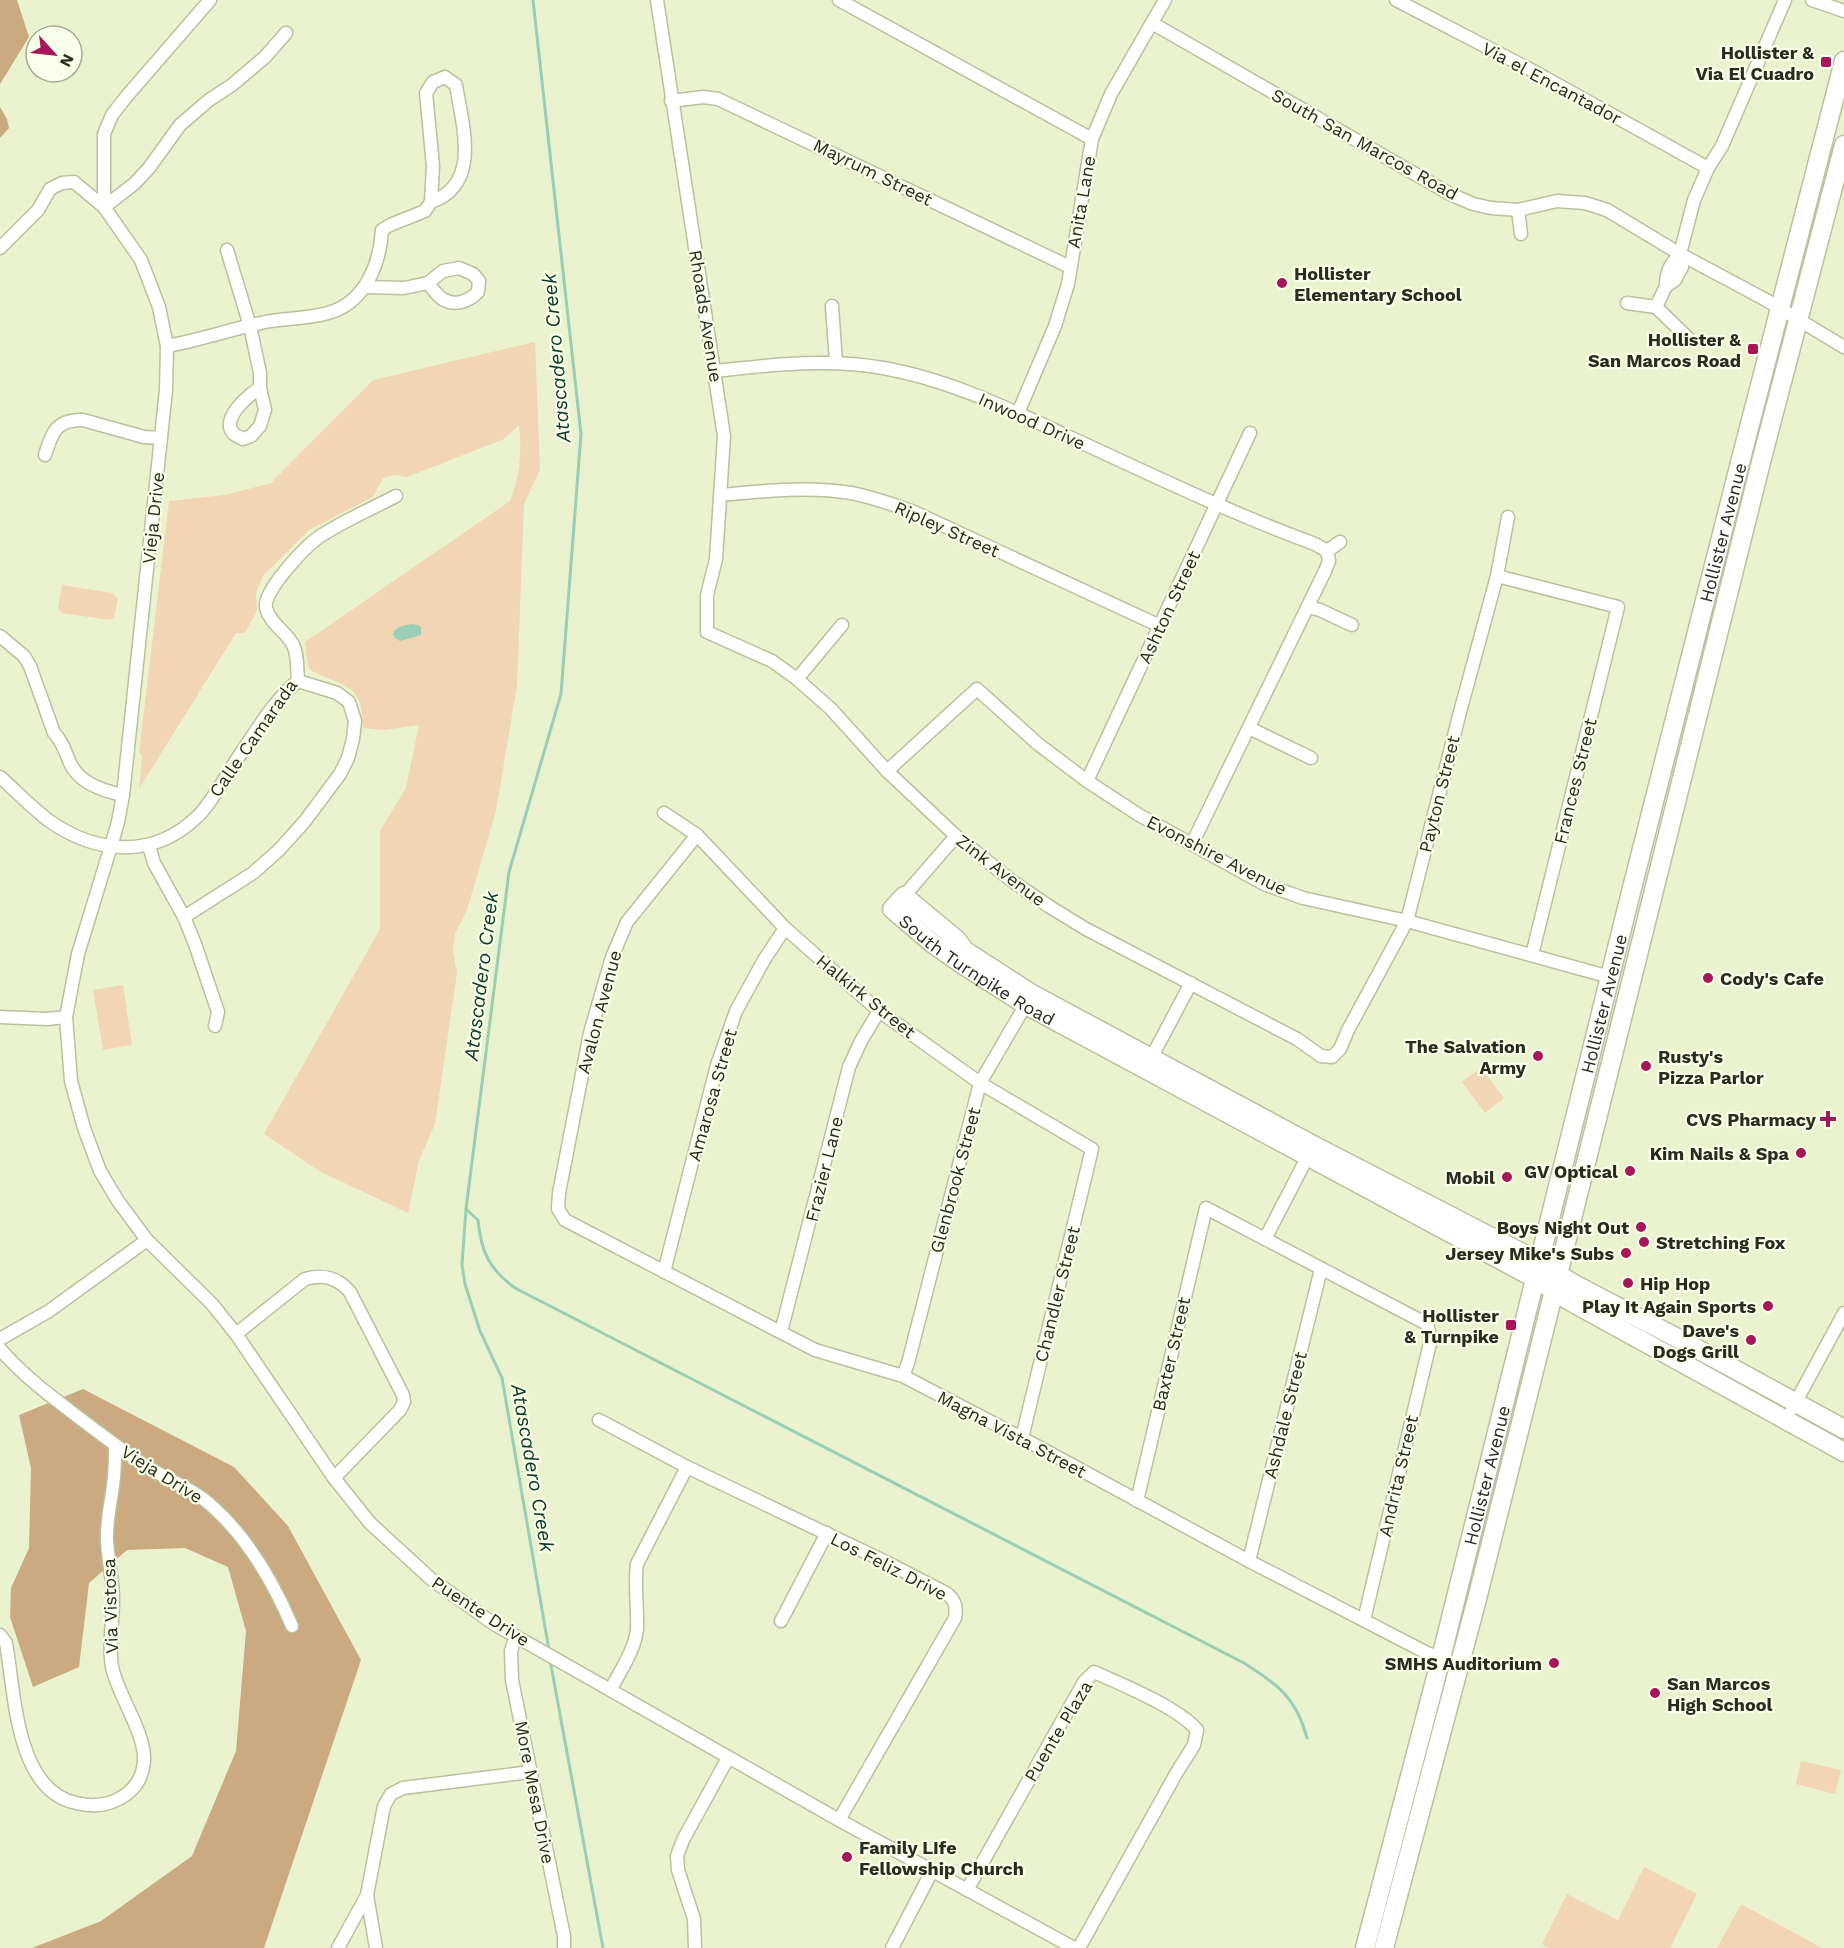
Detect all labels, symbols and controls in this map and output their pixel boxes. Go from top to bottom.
north arrow [24,24,84,84]
street label: Via el Encantador [1479,37,1625,129]
place label: Hollister & Via El Cuadro [1695,42,1814,84]
text: N [56,51,78,70]
marker: Hollister & Via El Cuadro [1819,55,1833,69]
street label: South San Marcos Road [1268,84,1462,204]
street label: Mayrum Street [810,134,936,210]
street label: Anita Lane [1063,154,1099,250]
street label: Rhoads Avenue [685,248,727,384]
place label: Hollister Elementary School [1294,263,1462,305]
water label: Atascadero Creek [537,271,575,445]
marker: Hollister Elementary School [1275,276,1289,290]
place label: Hollister & San Marcos Road [1588,329,1741,371]
marker: Hollister & San Marcos Road [1746,342,1760,356]
street label: Inwood Drive [975,388,1089,454]
street label: Hollister Avenue [1695,460,1750,604]
street label: Vieja Drive [138,471,168,565]
street label: Ripley Street [891,497,1003,562]
street label: Ashton Street [1134,547,1205,667]
street label: Calle Camarada [205,675,301,801]
street label: Frances Street [1549,715,1601,846]
street label: Payton Street [1414,733,1464,855]
street label: Evonshire Avenue [1144,811,1290,899]
street label: Zink Avenue [952,830,1050,910]
water label: Atascadero Creek [459,889,503,1063]
street label: South Turnpike Road [895,910,1059,1029]
street label: Hollister Avenue [1576,932,1631,1076]
street label: Avalon Avenue [572,948,626,1076]
street label: Halkirk Street [812,950,920,1043]
place label: Cody's Cafe [1720,968,1824,989]
marker: Cody's Cafe [1701,971,1715,985]
street label: Amarosa Street [683,1026,741,1164]
place label: The Salvation Army [1405,1036,1527,1078]
place label: Rusty's Pizza Parlor [1658,1046,1764,1088]
marker: The Salvation Army [1531,1049,1545,1063]
marker: Rusty's Pizza Parlor [1639,1059,1653,1073]
street label: Glenbrook Street [925,1104,985,1255]
place label: CVS Pharmacy [1686,1109,1817,1130]
marker: CVS Pharmacy [1821,1112,1835,1126]
street label: Frazier Lane [801,1114,847,1224]
place label: Kim Nails & Spa [1650,1143,1790,1164]
marker: Kim Nails & Spa [1794,1146,1808,1160]
place label: GV Optical [1524,1161,1618,1182]
marker: GV Optical [1623,1164,1637,1178]
place label: Mobil [1445,1167,1495,1188]
marker: Mobil [1500,1170,1514,1184]
place label: Boys Night Out [1497,1217,1629,1238]
marker: Boys Night Out [1634,1220,1648,1234]
street label: Chandler Street [1030,1223,1084,1364]
place label: Stretching Fox [1656,1232,1786,1253]
marker: Stretching Fox [1637,1235,1651,1249]
place label: Jersey Mike's Subs [1445,1243,1614,1264]
marker: Jersey Mike's Subs [1619,1246,1633,1260]
place label: Hip Hop [1640,1273,1710,1294]
marker: Hip Hop [1621,1276,1635,1290]
street label: Baxter Street [1148,1294,1194,1413]
place label: Play It Again Sports [1582,1296,1756,1317]
marker: Play It Again Sports [1761,1299,1775,1313]
place label: Hollister & Turnpike [1404,1305,1499,1347]
marker: Hollister & Turnpike [1504,1318,1518,1332]
place label: Dave's Dogs Grill [1653,1320,1739,1362]
marker: Dave's Dogs Grill [1744,1333,1758,1347]
street label: Ashdale Street [1259,1349,1311,1481]
water label: Atascadero Creek [506,1381,560,1555]
street label: Magna Vista Street [934,1386,1090,1482]
street label: Hollister Avenue [1459,1403,1514,1547]
street label: Andrita Street [1374,1413,1422,1539]
street label: Vieja Drive [117,1441,207,1507]
street label: Los Feliz Drive [827,1528,951,1604]
street label: Via Vistosa [98,1558,122,1654]
street label: Puente Drive [428,1572,534,1650]
place label: SMHS Auditorium [1385,1653,1542,1674]
marker: SMHS Auditorium [1547,1656,1561,1670]
place label: San Marcos High School [1667,1673,1773,1715]
street label: Puente Plaza [1020,1677,1096,1785]
marker: San Marcos High School [1648,1686,1662,1700]
street label: More Mesa Drive [511,1719,559,1865]
place label: Family LIfe Fellowship Church [859,1837,1024,1879]
marker: Family LIfe Fellowship Church [840,1850,854,1864]

